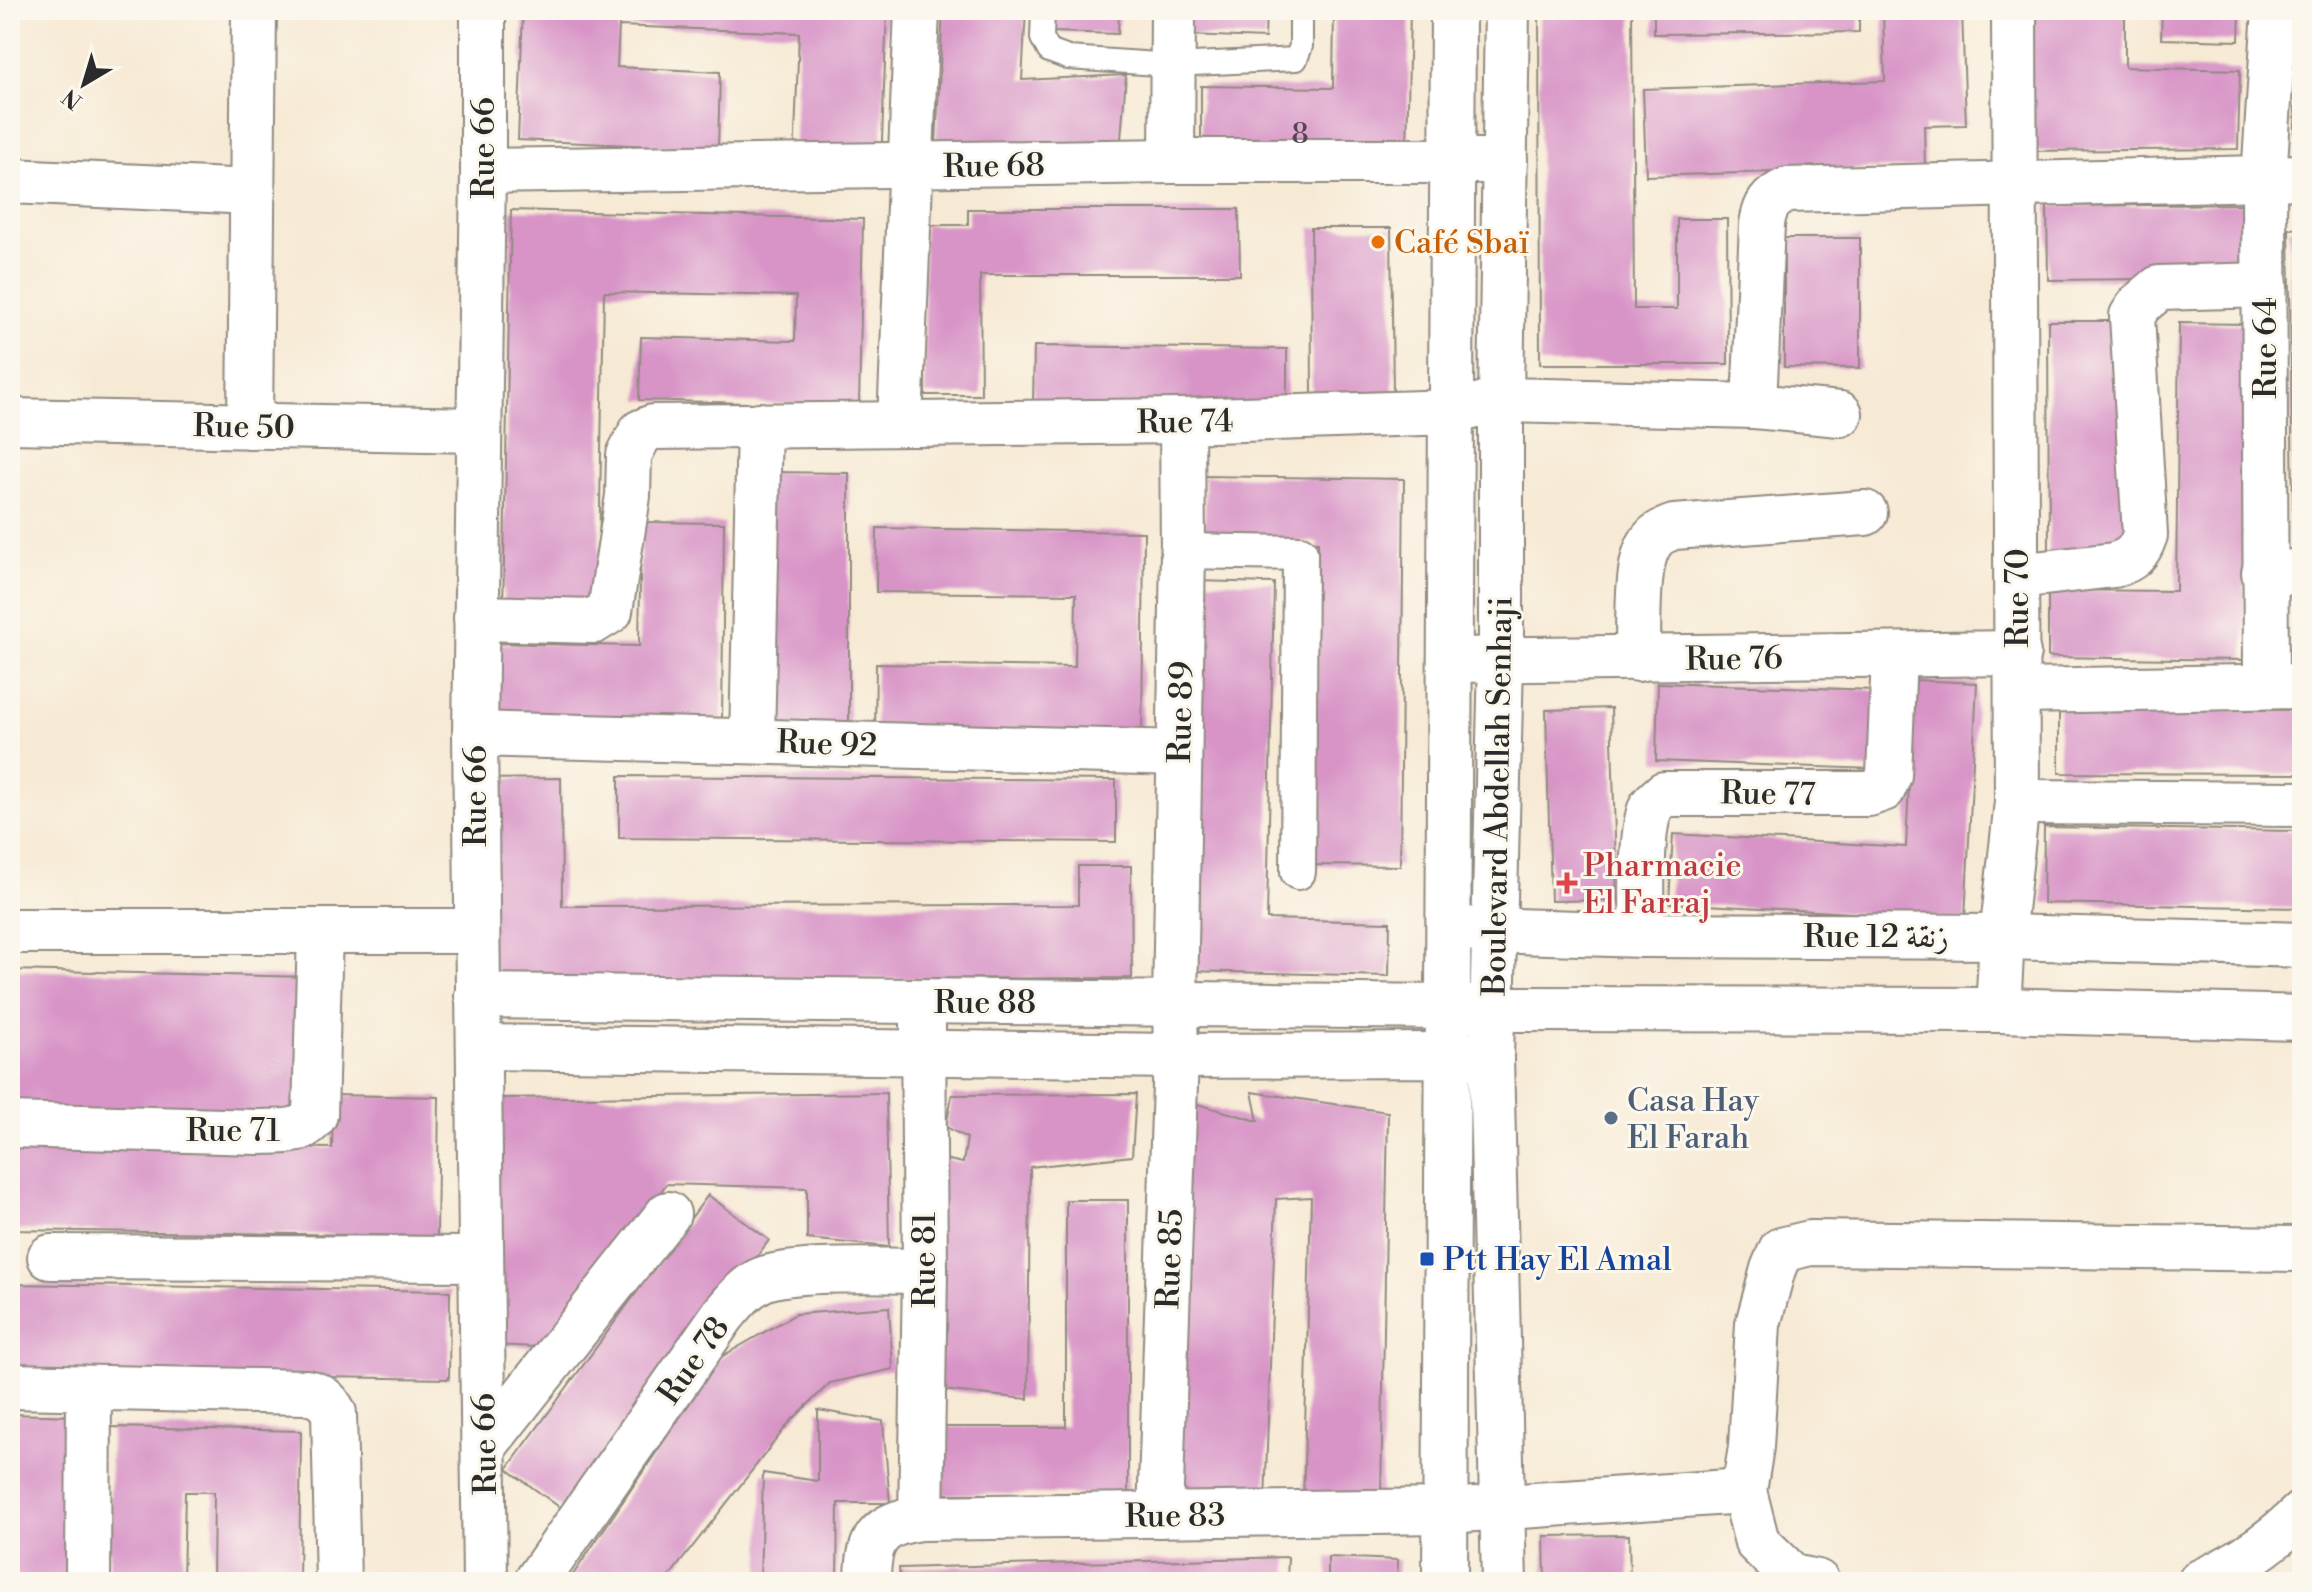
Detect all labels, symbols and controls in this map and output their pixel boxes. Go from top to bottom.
north arrow [44,44,124,124]
text: N [57,82,88,115]
street label: Rue 66 [464,97,504,199]
house number: 8 [1291,117,1309,152]
street label: Rue 68 [943,145,1045,187]
place label: Café Sbaï [1394,223,1530,263]
marker: Café Sbaï [1369,233,1387,251]
street label: Rue 64 [2246,297,2286,399]
street label: Rue 74 [1136,401,1234,443]
street label: Rue 50 [193,406,295,448]
street label: Rue 70 [1998,548,2038,648]
street label: Boulevard Abdellah Senhaji [1475,596,1521,997]
street label: Rue 76 [1685,638,1783,680]
street label: Rue 89 [1160,661,1202,763]
street label: Rue 92 [776,722,878,766]
street label: Rue 66 [456,745,496,847]
street label: Rue 77 [1720,773,1816,815]
place label: Pharmacie El Farraj [1583,846,1742,923]
marker: Pharmacie El Farraj [1558,874,1576,892]
street label: Rue 12 زنقة [1803,917,1949,957]
street label: Rue 88 [934,983,1036,1023]
place label: Casa Hay El Farah [1627,1081,1760,1158]
marker: Casa Hay El Farah [1602,1109,1620,1127]
street label: Rue 71 [186,1111,280,1151]
street label: Rue 85 [1148,1208,1192,1310]
street label: Rue 81 [905,1212,945,1308]
place label: Ptt Hay El Amal [1443,1240,1672,1280]
marker: Ptt Hay El Amal [1418,1250,1436,1268]
street label: Rue 78 [649,1309,738,1412]
street label: Rue 66 [464,1393,506,1495]
street label: Rue 83 [1124,1495,1226,1537]

